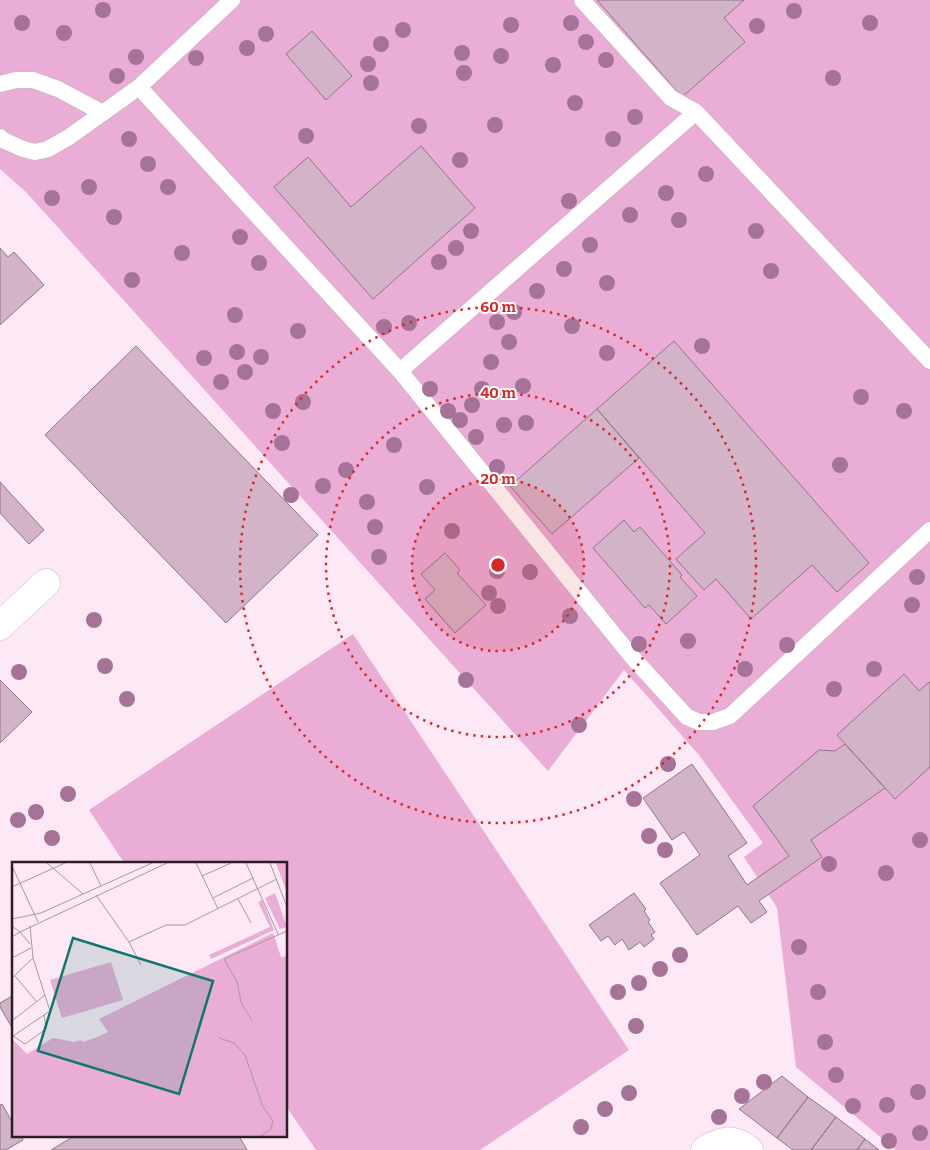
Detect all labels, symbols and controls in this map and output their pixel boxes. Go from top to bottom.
text: 60 m [480,298,516,316]
text: 40 m [480,384,517,402]
text: 20 m [481,470,516,488]
centre of rings [489,556,507,574]
inset map [12,862,288,1138]

